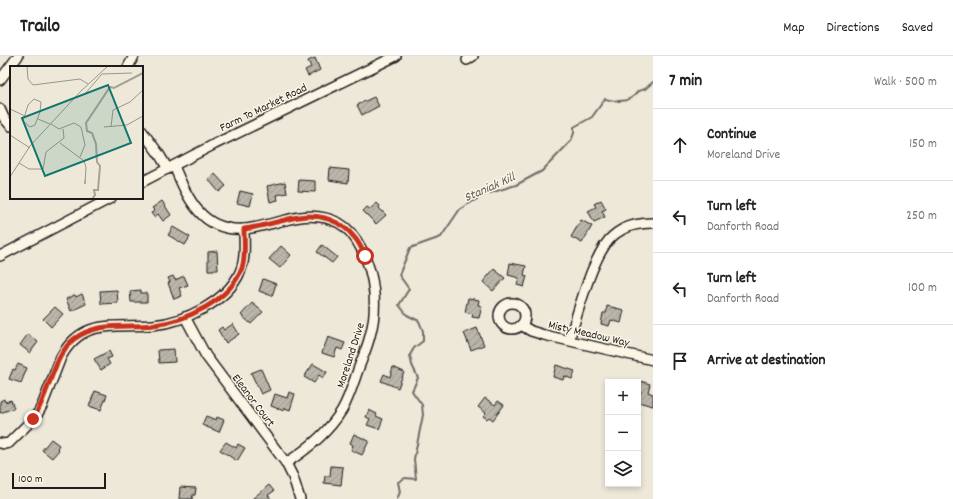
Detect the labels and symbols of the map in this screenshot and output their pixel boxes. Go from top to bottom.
inset map [10,66,143,199]
street label: Farm To Market Road [217,80,310,137]
water label: Staniak Kill [461,168,519,208]
route start [356,247,374,265]
street label: Misty Meadow Way [546,317,632,352]
street label: Moreland Drive [333,321,370,390]
street label: Eleanor Court [227,371,279,431]
route end [24,410,42,428]
scale bar [12,471,106,490]

